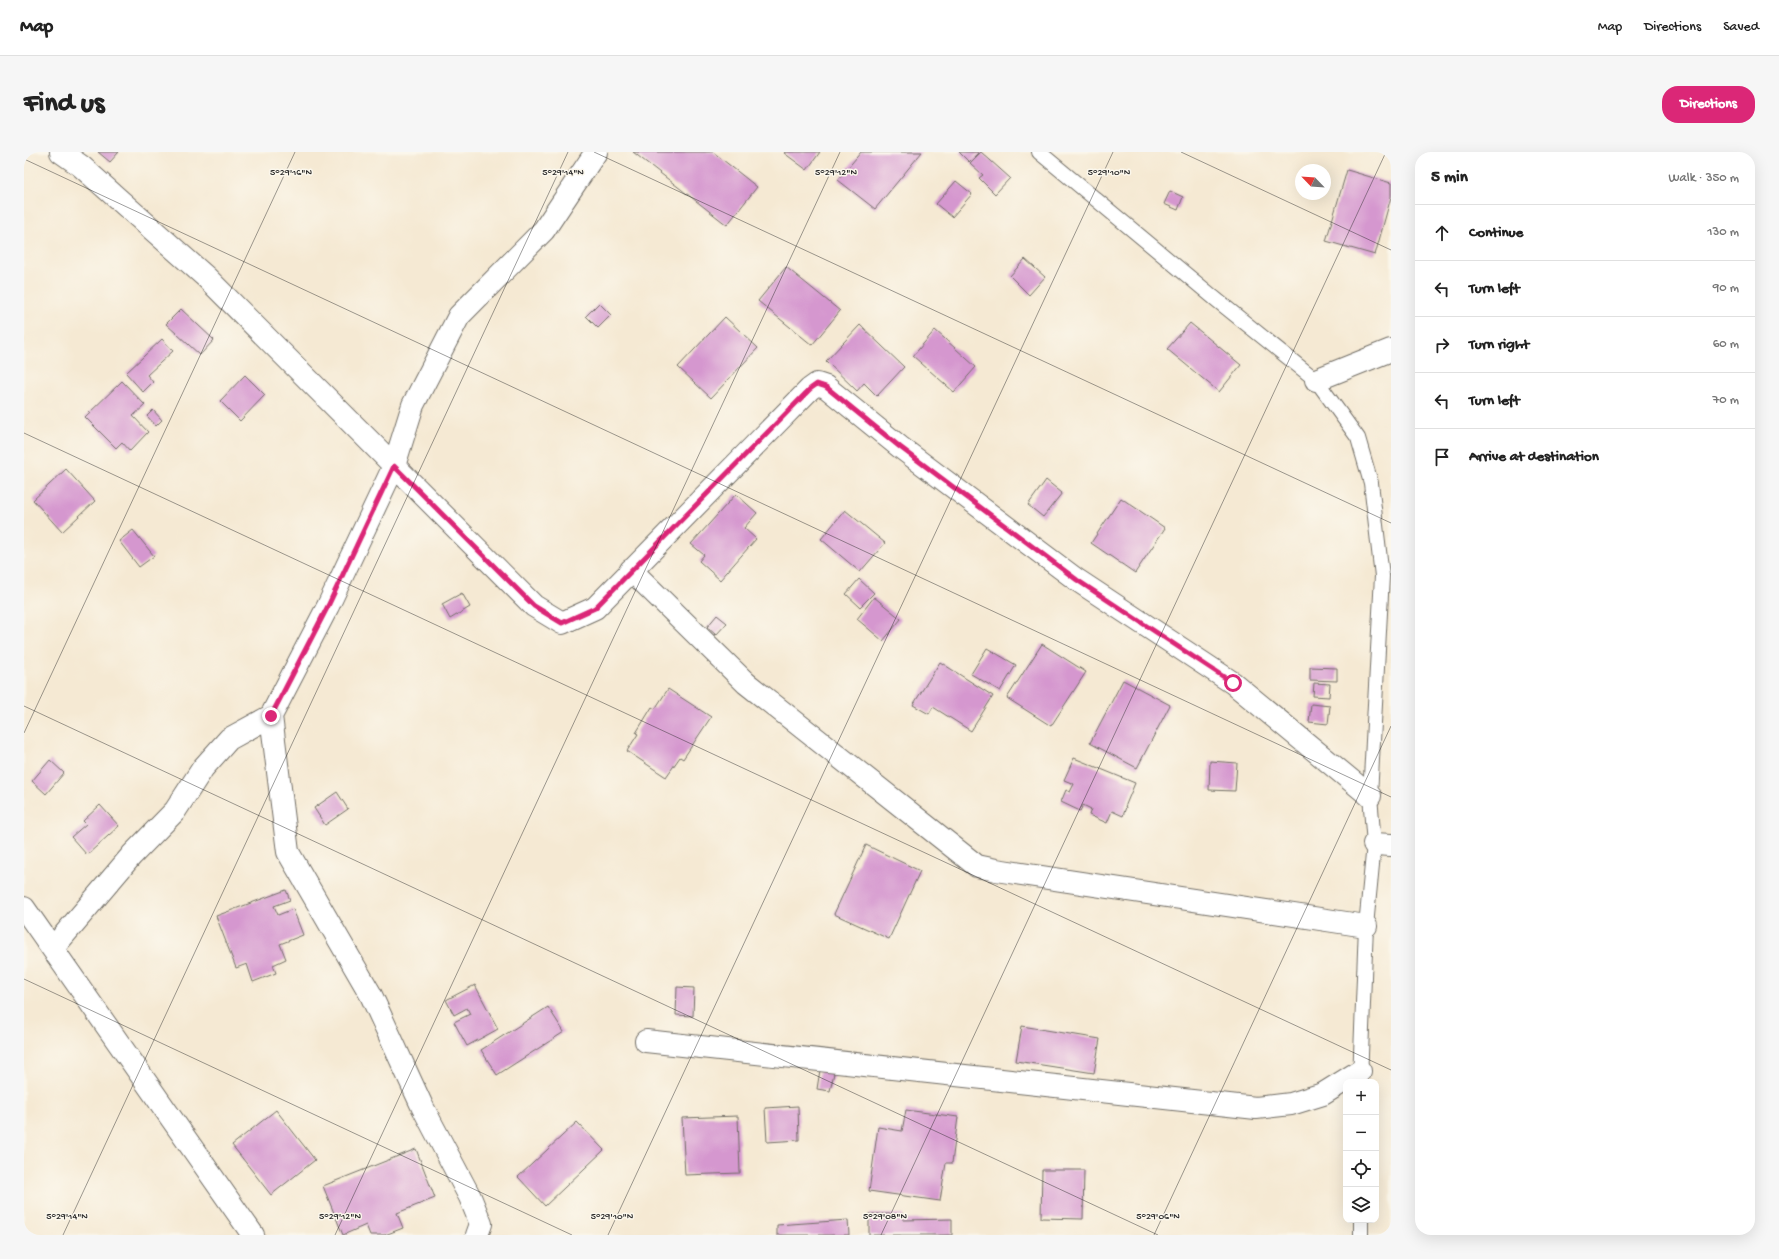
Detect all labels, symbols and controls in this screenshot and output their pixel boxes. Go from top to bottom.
text: Map [20,16,53,39]
text: Map [1598,19,1622,36]
text: Directions [1644,19,1701,36]
text: Saved [1723,19,1759,36]
button: Directions [1662,86,1755,123]
text: Find us [24,88,104,121]
north arrow [1295,164,1331,200]
text: 5°29'16"N [270,167,312,179]
text: 5°29'14"N [542,167,584,179]
text: 5°29'12"N [815,167,857,179]
text: 5°29'10"N [1088,167,1131,179]
text: 5 min [1431,168,1468,188]
text: Walk · 350 m [1669,171,1739,186]
icon: ahead [1431,222,1453,244]
text: Continue [1469,224,1523,242]
text: 130 m [1707,225,1739,240]
icon: left [1431,278,1453,300]
text: Turn left [1469,280,1520,298]
text: 90 m [1713,281,1739,296]
icon: right [1431,334,1453,356]
text: Turn right [1469,336,1529,354]
text: 60 m [1713,337,1739,352]
icon: left [1431,390,1453,412]
text: Turn left [1469,392,1520,410]
text: 70 m [1713,393,1739,408]
icon: arrive [1431,446,1453,468]
text: Arrive at destination [1469,448,1599,466]
route start [1224,674,1242,692]
route end [262,707,280,725]
map controls [1343,1079,1379,1223]
button: + [1343,1079,1379,1115]
button: − [1343,1115,1379,1151]
button: locate [1343,1151,1379,1187]
button: layers [1343,1187,1379,1223]
text: 5°29'14"N [46,1211,88,1223]
text: 5°29'12"N [319,1211,361,1223]
text: 5°29'10"N [591,1211,634,1223]
text: 5°29'08"N [863,1211,907,1223]
text: 5°29'06"N [1136,1211,1180,1223]

